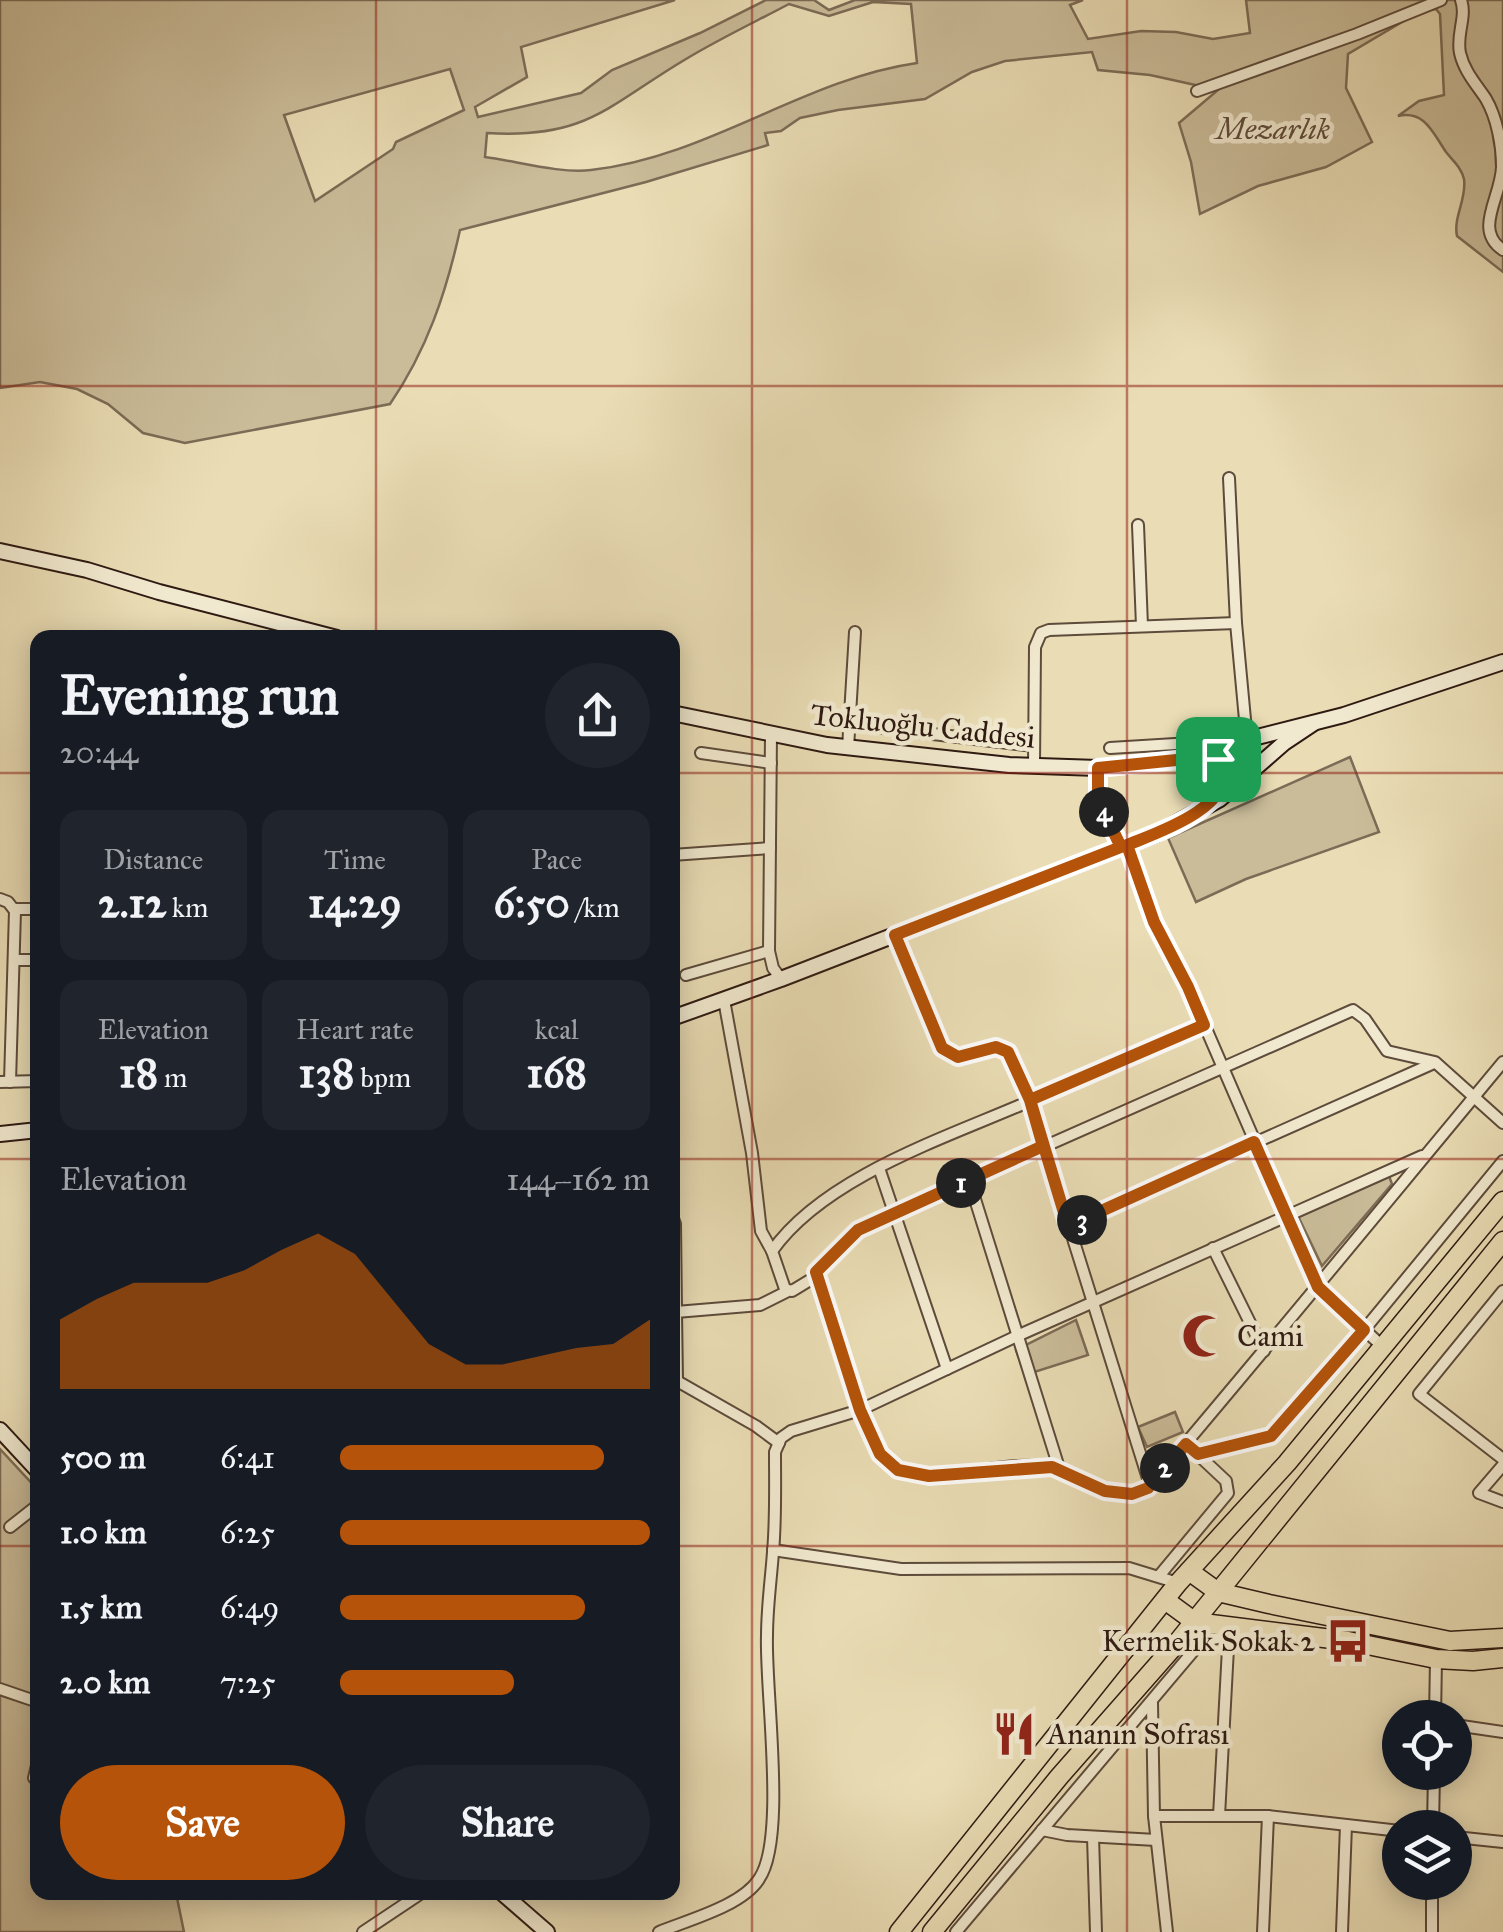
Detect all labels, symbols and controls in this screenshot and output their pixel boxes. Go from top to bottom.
park label: Mezarlık [1213,111,1330,147]
text: Evening run [60,662,339,729]
button: share [545,663,650,768]
street label: Tokluoğlu Caddesi [809,696,1037,756]
pin [1176,717,1261,802]
icon: arrive [1191,732,1246,787]
text: 20:44 [60,733,138,772]
pin: 4 [1079,787,1129,837]
text: 4 [1096,794,1112,829]
text: Distance [103,842,204,877]
text: Time [324,842,386,877]
text: Pace [531,842,582,877]
text: 2.12 [98,877,166,929]
text: 14:29 [308,877,402,929]
text: 6:50 [494,877,570,929]
text: km [166,890,208,925]
text: /km [570,890,620,925]
text: Elevation [98,1012,209,1047]
text: Heart rate [296,1012,414,1047]
text: kcal [535,1012,579,1047]
text: 18 [119,1047,158,1099]
text: 138 [299,1047,354,1099]
text: 168 [526,1047,587,1099]
text: m [158,1060,188,1095]
text: bpm [354,1060,411,1095]
pin: 1 [936,1158,986,1208]
text: Elevation [60,1160,187,1199]
text: 144–162 m [506,1160,650,1199]
text: 1 [955,1165,967,1200]
pin: 3 [1057,1195,1107,1245]
text: 3 [1076,1202,1088,1237]
mosque icon: Cami [1180,1312,1228,1360]
place label: Cami [1237,1318,1304,1354]
text: 500 m [60,1438,146,1477]
text: 6:41 [220,1438,275,1477]
pin: 2 [1140,1443,1190,1493]
text: 2 [1158,1450,1172,1485]
text: 1.0 km [60,1513,147,1552]
text: 6:25 [220,1513,275,1552]
text: 1.5 km [60,1588,142,1627]
text: 6:49 [220,1588,279,1627]
bus stop icon: Kermelik Sokak 2 [1324,1617,1372,1665]
place label: Kermelik Sokak 2 [1102,1623,1315,1659]
text: 2.0 km [60,1663,150,1702]
text: 7:25 [220,1663,276,1702]
map controls [1382,1700,1472,1900]
button: locate [1382,1700,1472,1790]
restaurant icon: Ananın Sofrası [990,1710,1038,1758]
place label: Ananın Sofrası [1045,1716,1229,1752]
button: Save [60,1765,345,1880]
button: Share [365,1765,650,1880]
button: layers [1382,1810,1472,1900]

